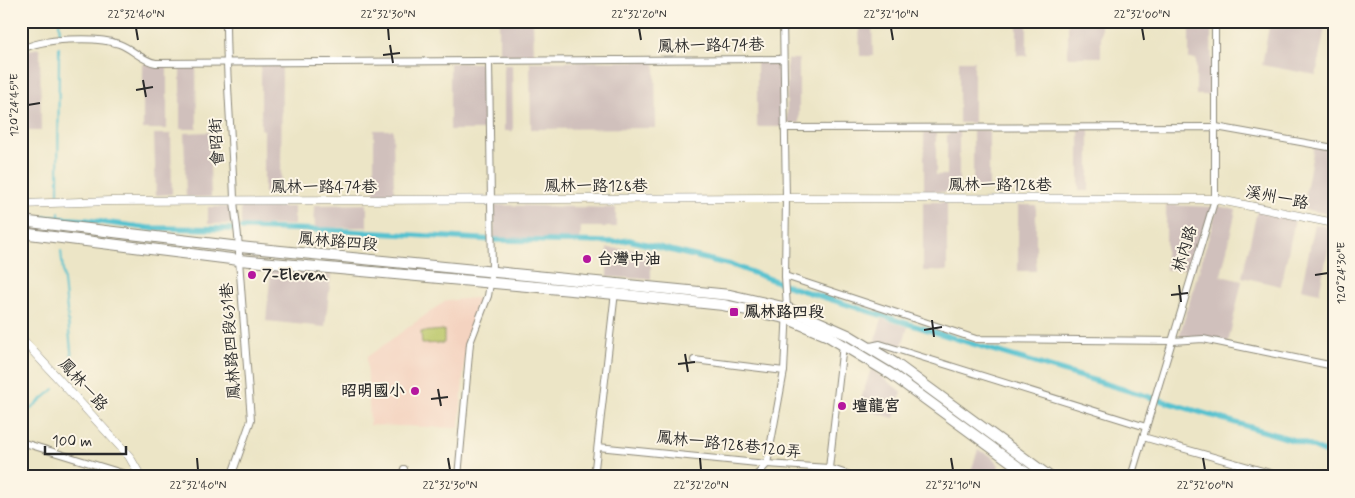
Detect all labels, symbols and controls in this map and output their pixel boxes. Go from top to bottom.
text: 22°32'40"N [108,7,164,23]
text: 22°32'30"N [360,7,416,23]
text: 22°32'20"N [611,7,667,23]
text: 22°32'10"N [863,7,919,23]
text: 22°32'00"N [1114,7,1170,23]
street label: 鳳林一路474巷 [657,35,765,57]
text: 120°24'45"E [7,73,23,137]
street label: 會昭街 [205,117,229,167]
street label: 鳳林一路128巷 [948,175,1052,196]
street label: 鳳林一路128巷 [544,176,648,197]
street label: 鳳林一路474巷 [271,177,377,198]
street label: 溪州一路 [1244,182,1310,214]
street label: 林內路 [1168,223,1202,275]
street label: 鳳林路四段 [297,228,379,256]
text: 120°24'30"E [1334,242,1350,304]
place label: 台灣中油 [597,249,661,270]
marker: 台灣中油 [581,253,593,265]
place label: 7-Eleven [262,265,328,286]
marker: 7-Eleven [246,269,258,281]
street label: 鳳林路四段631巷 [216,282,246,400]
place label: 鳳林路四段 [744,302,824,323]
marker: 鳳林路四段 [728,306,740,318]
street label: 鳳林一路 [54,354,112,416]
place label: 昭明國小 [341,381,405,402]
marker: 昭明國小 [409,385,421,397]
place label: 壇龍宮 [852,396,900,417]
marker: 壇龍宮 [836,400,848,412]
scale bar [45,423,126,455]
street label: 鳳林一路128巷120弄 [656,427,802,463]
text: 100 m [52,432,92,452]
text: 22°32'40"N [170,478,226,494]
text: 22°32'30"N [422,478,478,494]
text: 22°32'20"N [673,478,729,494]
text: 22°32'10"N [925,478,981,494]
text: 22°32'00"N [1177,478,1233,494]

